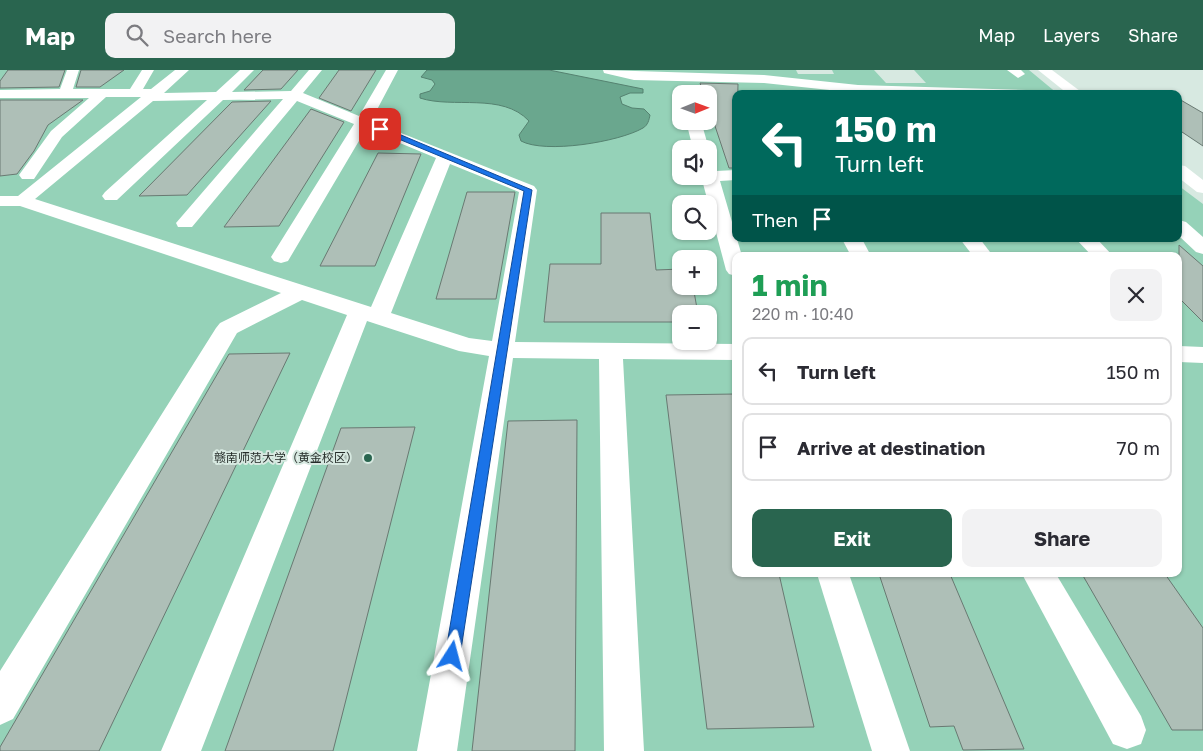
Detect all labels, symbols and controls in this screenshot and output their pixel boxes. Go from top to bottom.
search box [105,13,455,58]
text: Map [25,21,75,50]
icon: search [123,21,151,49]
text: Search here [163,24,272,47]
text: Map [978,24,1015,46]
text: Layers [1043,24,1100,46]
text: Share [1128,24,1178,46]
north arrow [672,85,718,130]
map controls [672,85,717,350]
pin [359,108,401,150]
text: 150 m [835,108,937,150]
icon: left [752,110,817,175]
icon: arrive [366,115,394,143]
button: sound [672,140,717,185]
text: Turn left [835,150,924,177]
button: search [672,195,717,240]
icon: arrive [808,205,836,233]
text: Then [752,208,798,231]
button: + [672,250,717,295]
text: 1 min [752,267,828,303]
button: close [1110,269,1162,321]
text: 220 m · 10:40 [752,304,854,324]
button: − [672,305,717,350]
icon: left [754,357,782,385]
text: Turn left [797,360,876,383]
text: 150 m [1106,360,1160,383]
icon: arrive [754,433,782,461]
text: Arrive at destination [797,436,985,459]
text: 70 m [1117,436,1160,459]
place label: 赣南师范大学（黄金校区） [214,450,358,465]
marker: 赣南师范大学（黄金校区） [362,452,374,464]
button: Exit [752,509,952,567]
button: Share [962,509,1162,567]
position arrow [425,629,477,681]

